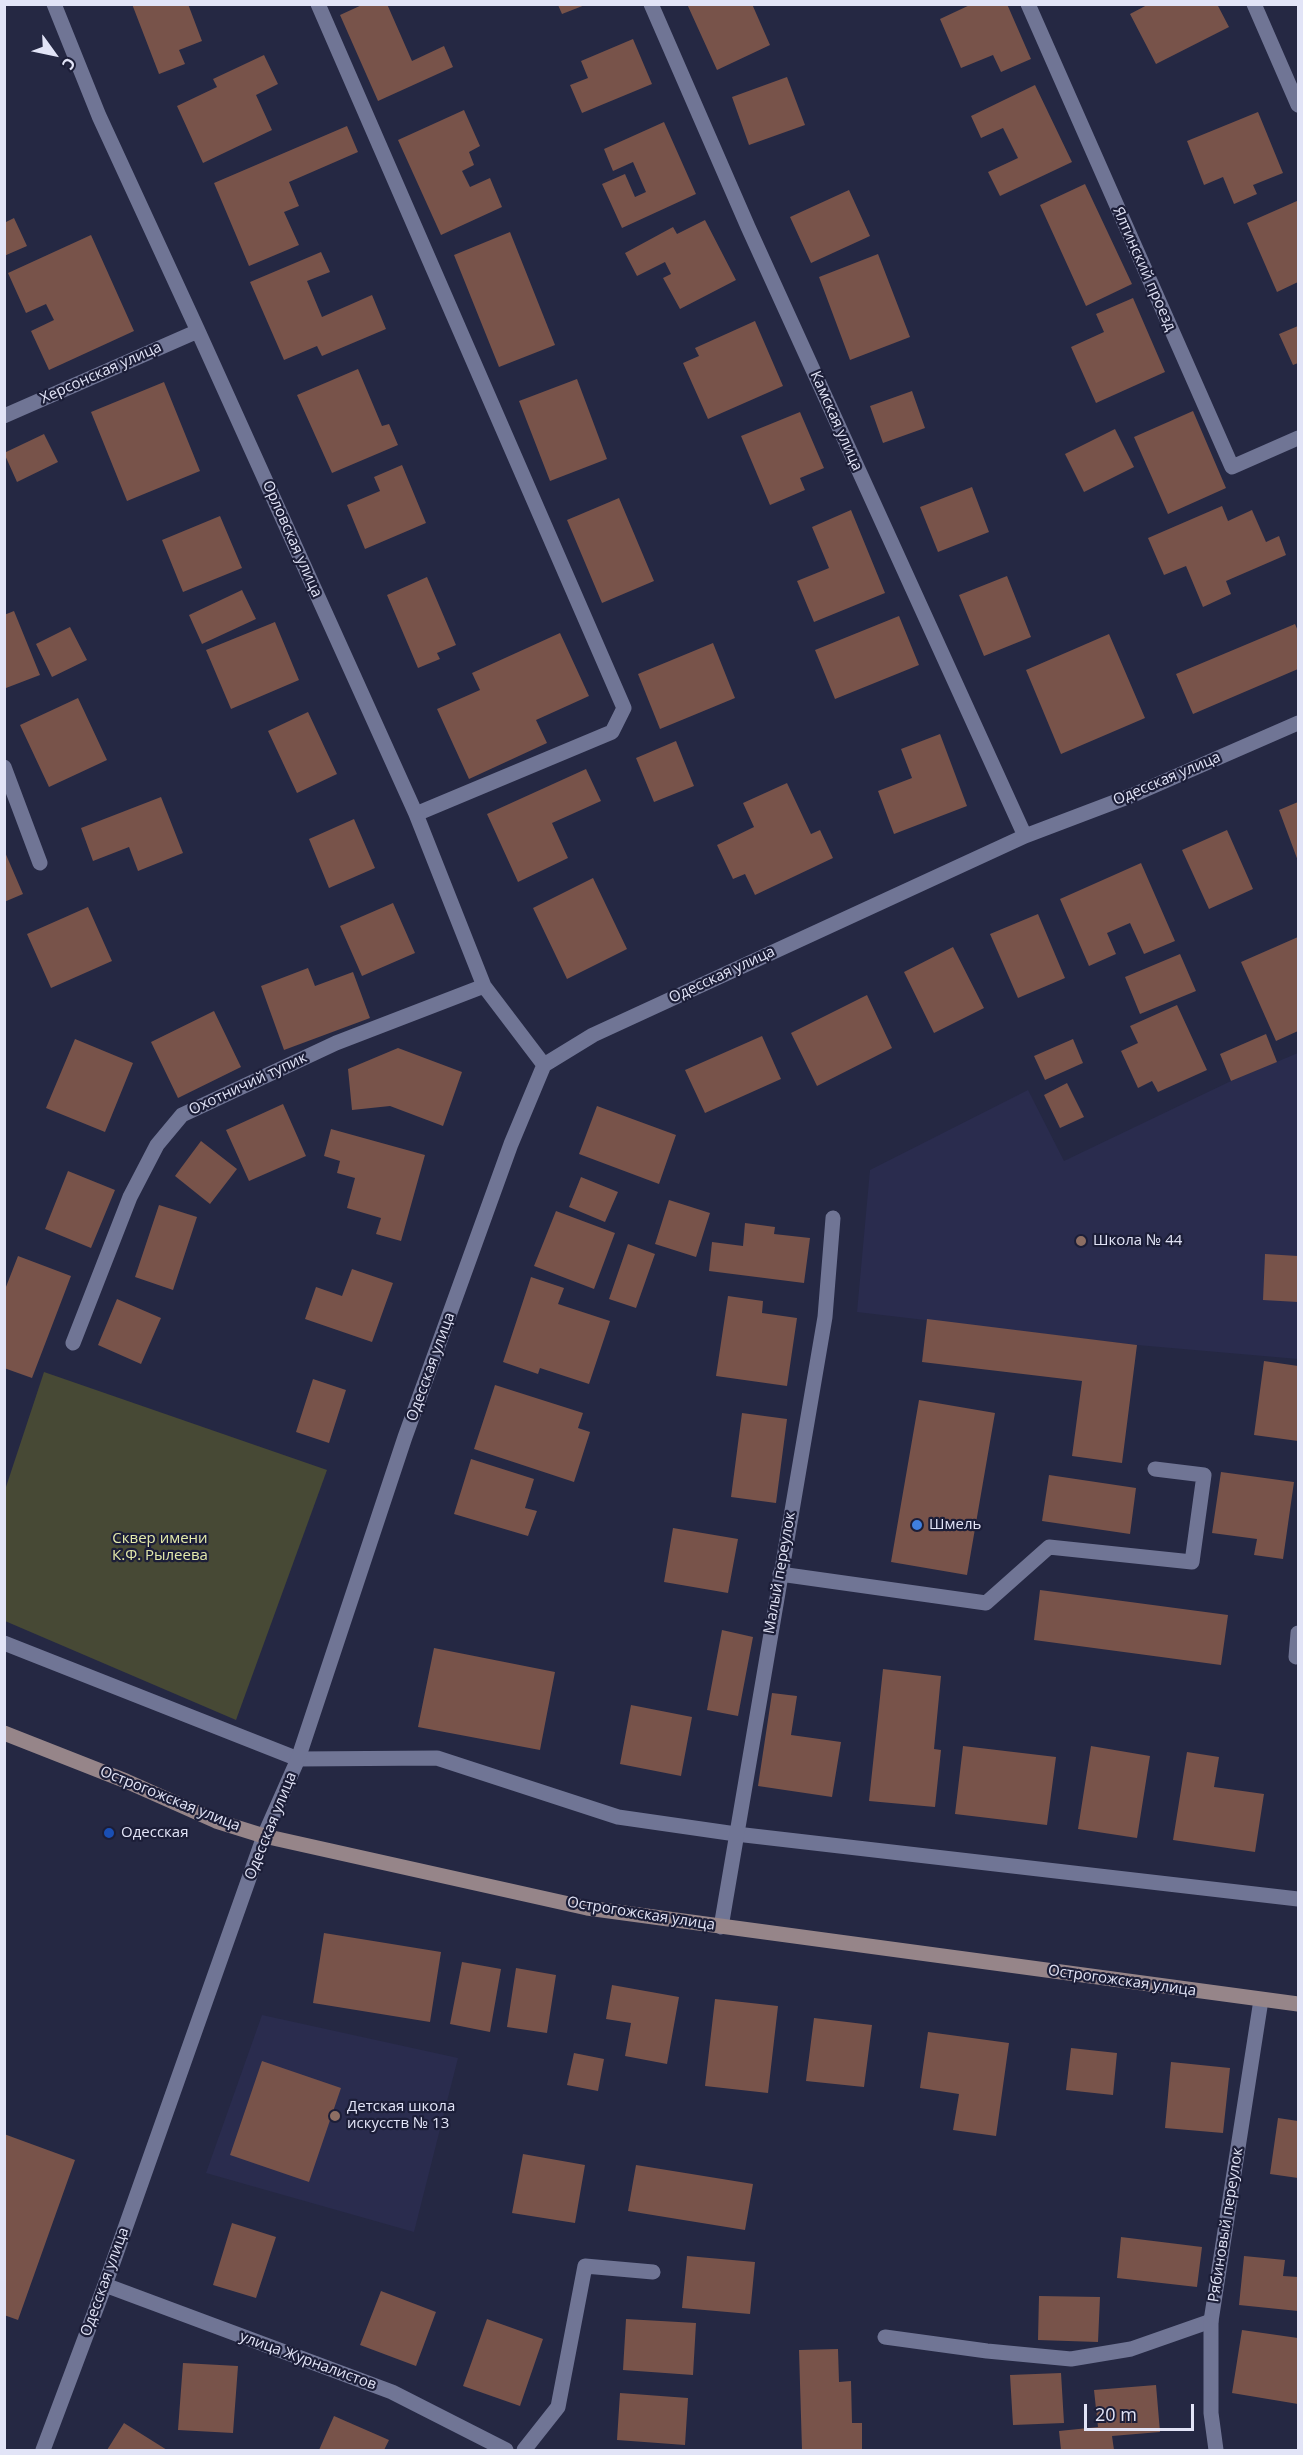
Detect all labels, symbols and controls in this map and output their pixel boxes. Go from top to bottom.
north arrow [24,24,84,84]
text: С [57,54,81,74]
street label: Ялтинский проезд [1109,204,1179,334]
street label: Херсонская улица [38,338,164,408]
street label: Камская улица [806,368,866,474]
street label: Орловская улица [258,478,326,600]
street label: Одесская улица [1111,748,1223,810]
street label: Одесская улица [666,943,778,1007]
street label: Охотничий тупик [186,1049,310,1119]
place label: Школа № 44 [1093,1232,1182,1250]
marker: Школа № 44 [1074,1234,1088,1248]
street label: Одесская улица [403,1310,459,1424]
street label: Малый переулок [760,1511,800,1635]
place label: Шмель [929,1516,981,1534]
marker: Шмель [910,1518,924,1532]
park label: Сквер имени К.Ф. Рылеева [112,1530,208,1565]
street label: Острогожская улица [97,1763,243,1835]
street label: Одесская улица [241,1769,301,1883]
place label: Одесская [121,1824,188,1842]
marker: Одесская [102,1826,116,1840]
street label: Острогожская улица [566,1893,716,1935]
street label: Острогожская улица [1047,1962,1197,2000]
place label: Детская школа искусств № 13 [347,2098,455,2133]
marker: Детская школа искусств № 13 [328,2109,342,2123]
street label: Рябиновый переулок [1205,2147,1247,2303]
street label: Одесская улица [77,2225,133,2339]
street label: улица Журналистов [237,2328,379,2394]
scale bar [1087,2392,1196,2430]
text: 20 m [1095,2402,1137,2426]

